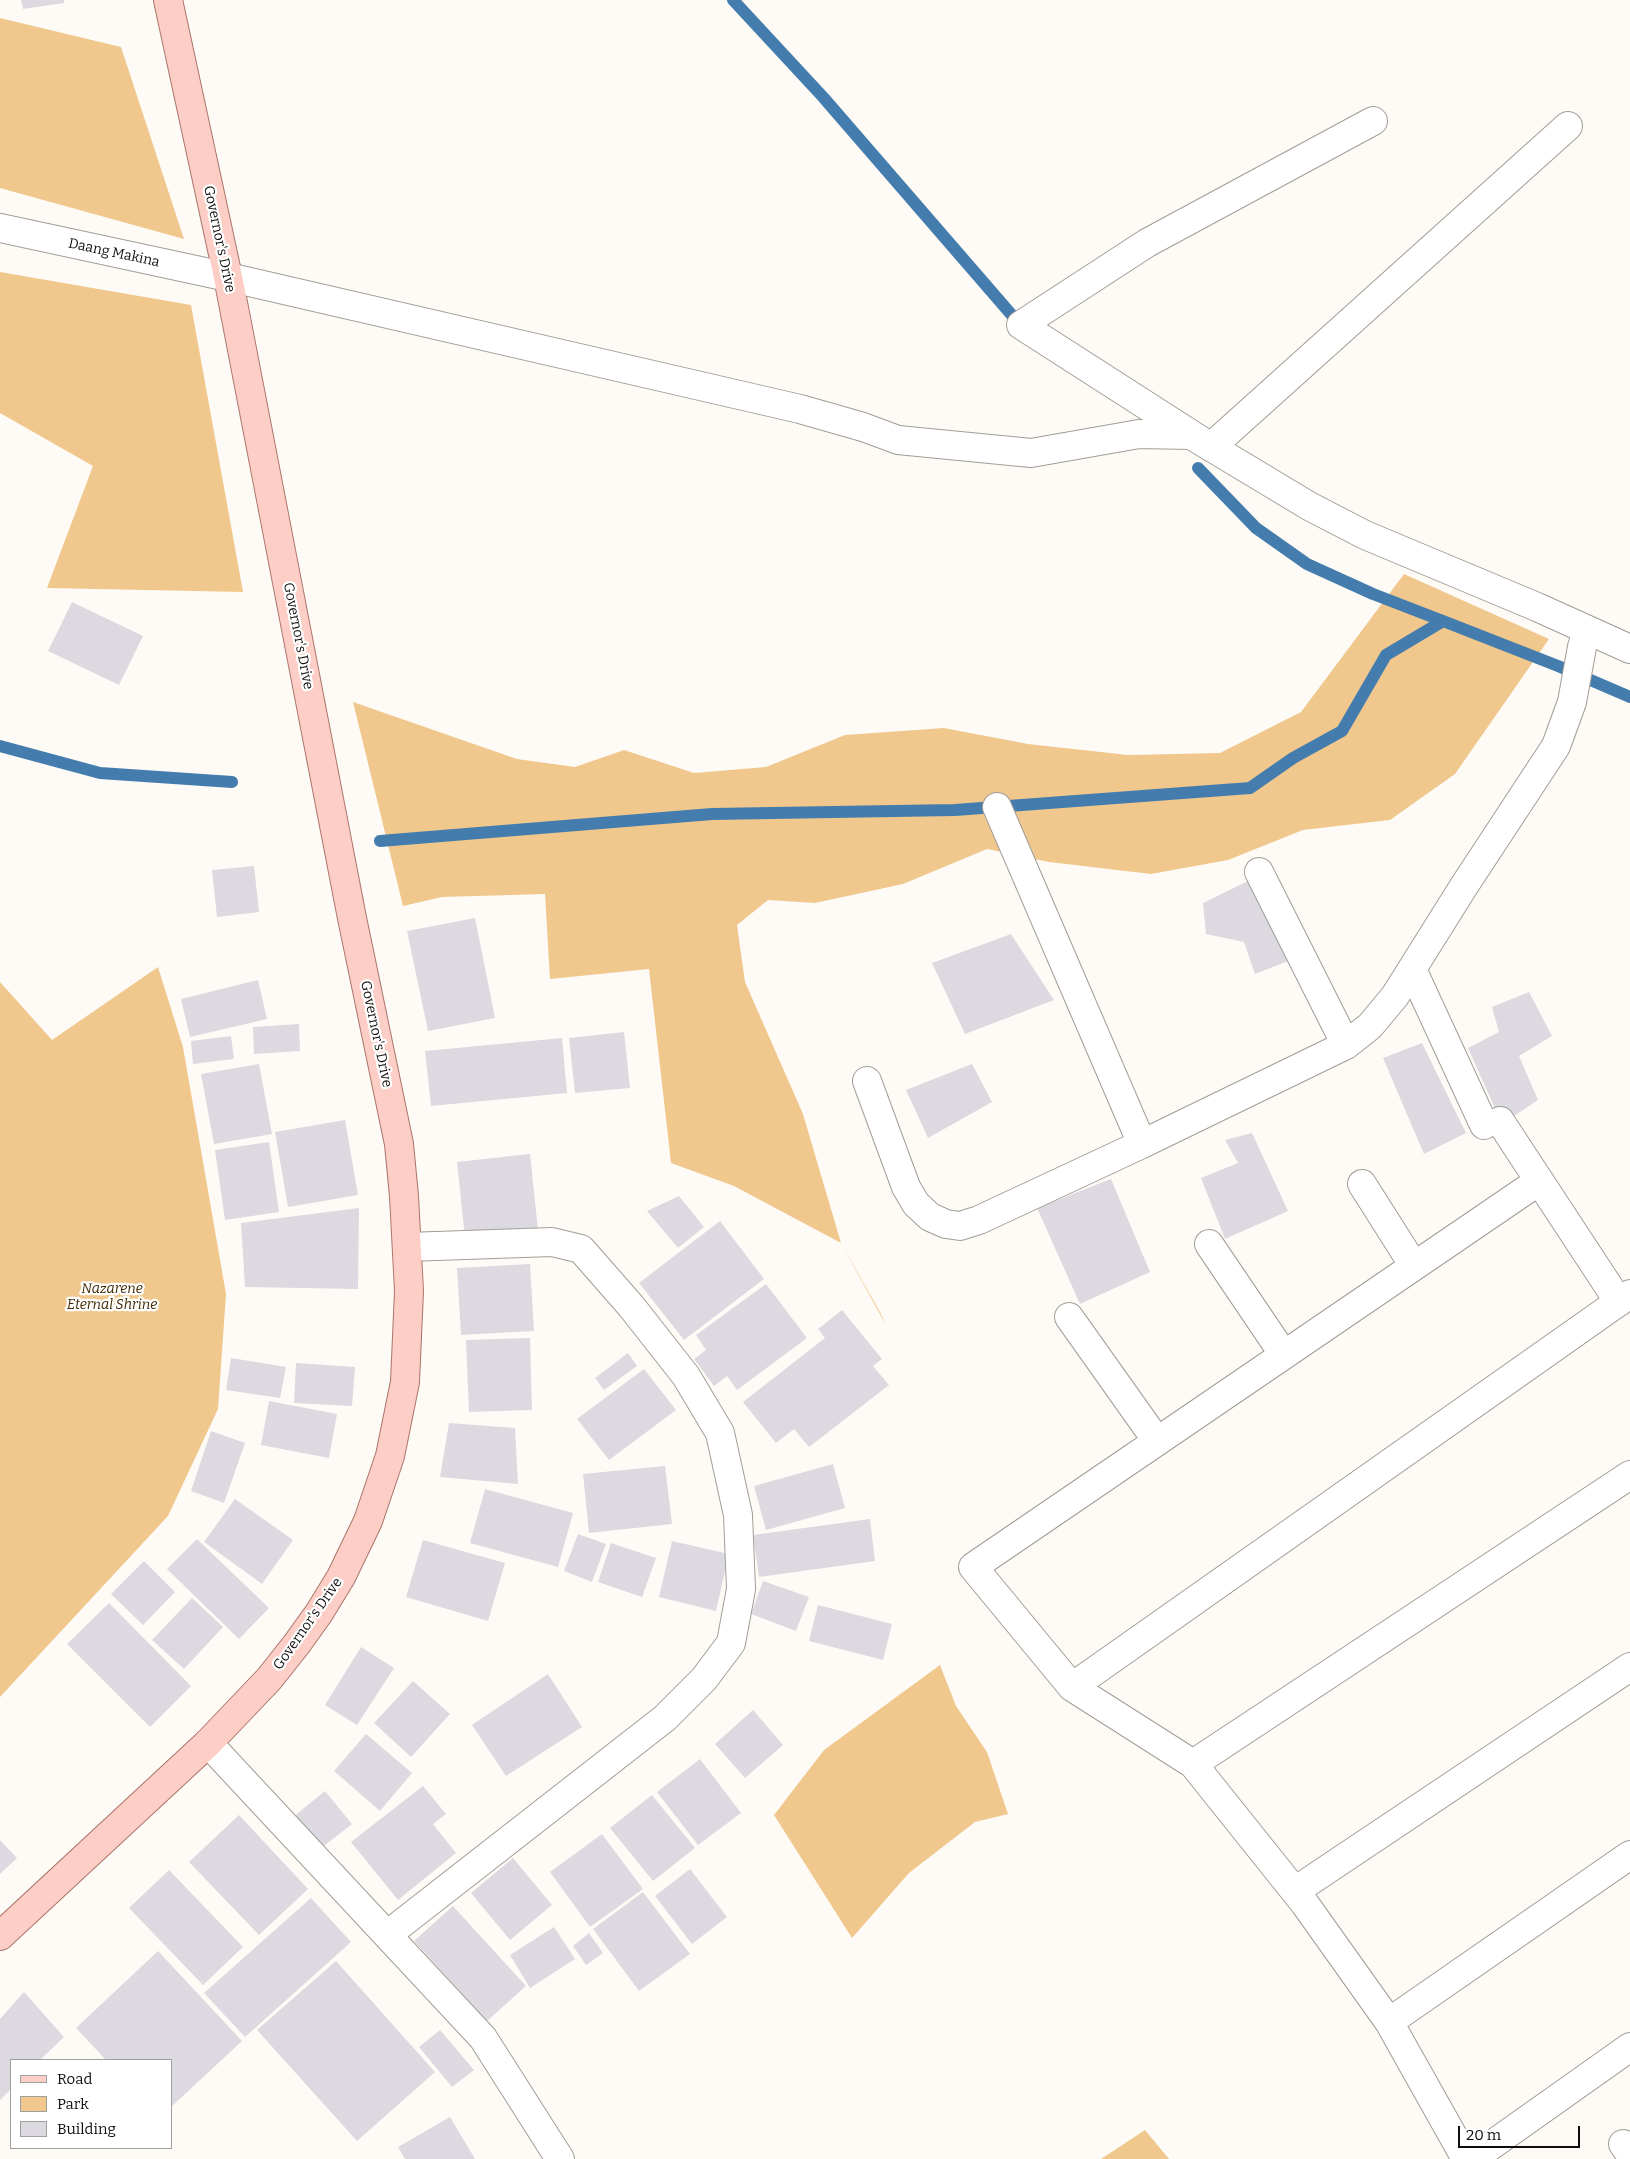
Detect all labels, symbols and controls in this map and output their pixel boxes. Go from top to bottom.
street label: Governor's Drive [200,184,238,294]
street label: Daang Makina [67,235,161,271]
street label: Governor's Drive [279,581,317,691]
street label: Governor's Drive [357,979,395,1089]
park label: Nazarene Eternal Shrine [67,1281,157,1314]
street label: Governor's Drive [270,1575,346,1673]
legend [10,2059,172,2149]
text: Road [57,2070,92,2088]
text: Park [57,2095,89,2113]
scale bar [1460,2116,1582,2148]
text: Building [57,2120,116,2138]
text: 20 m [1466,2126,1501,2144]

